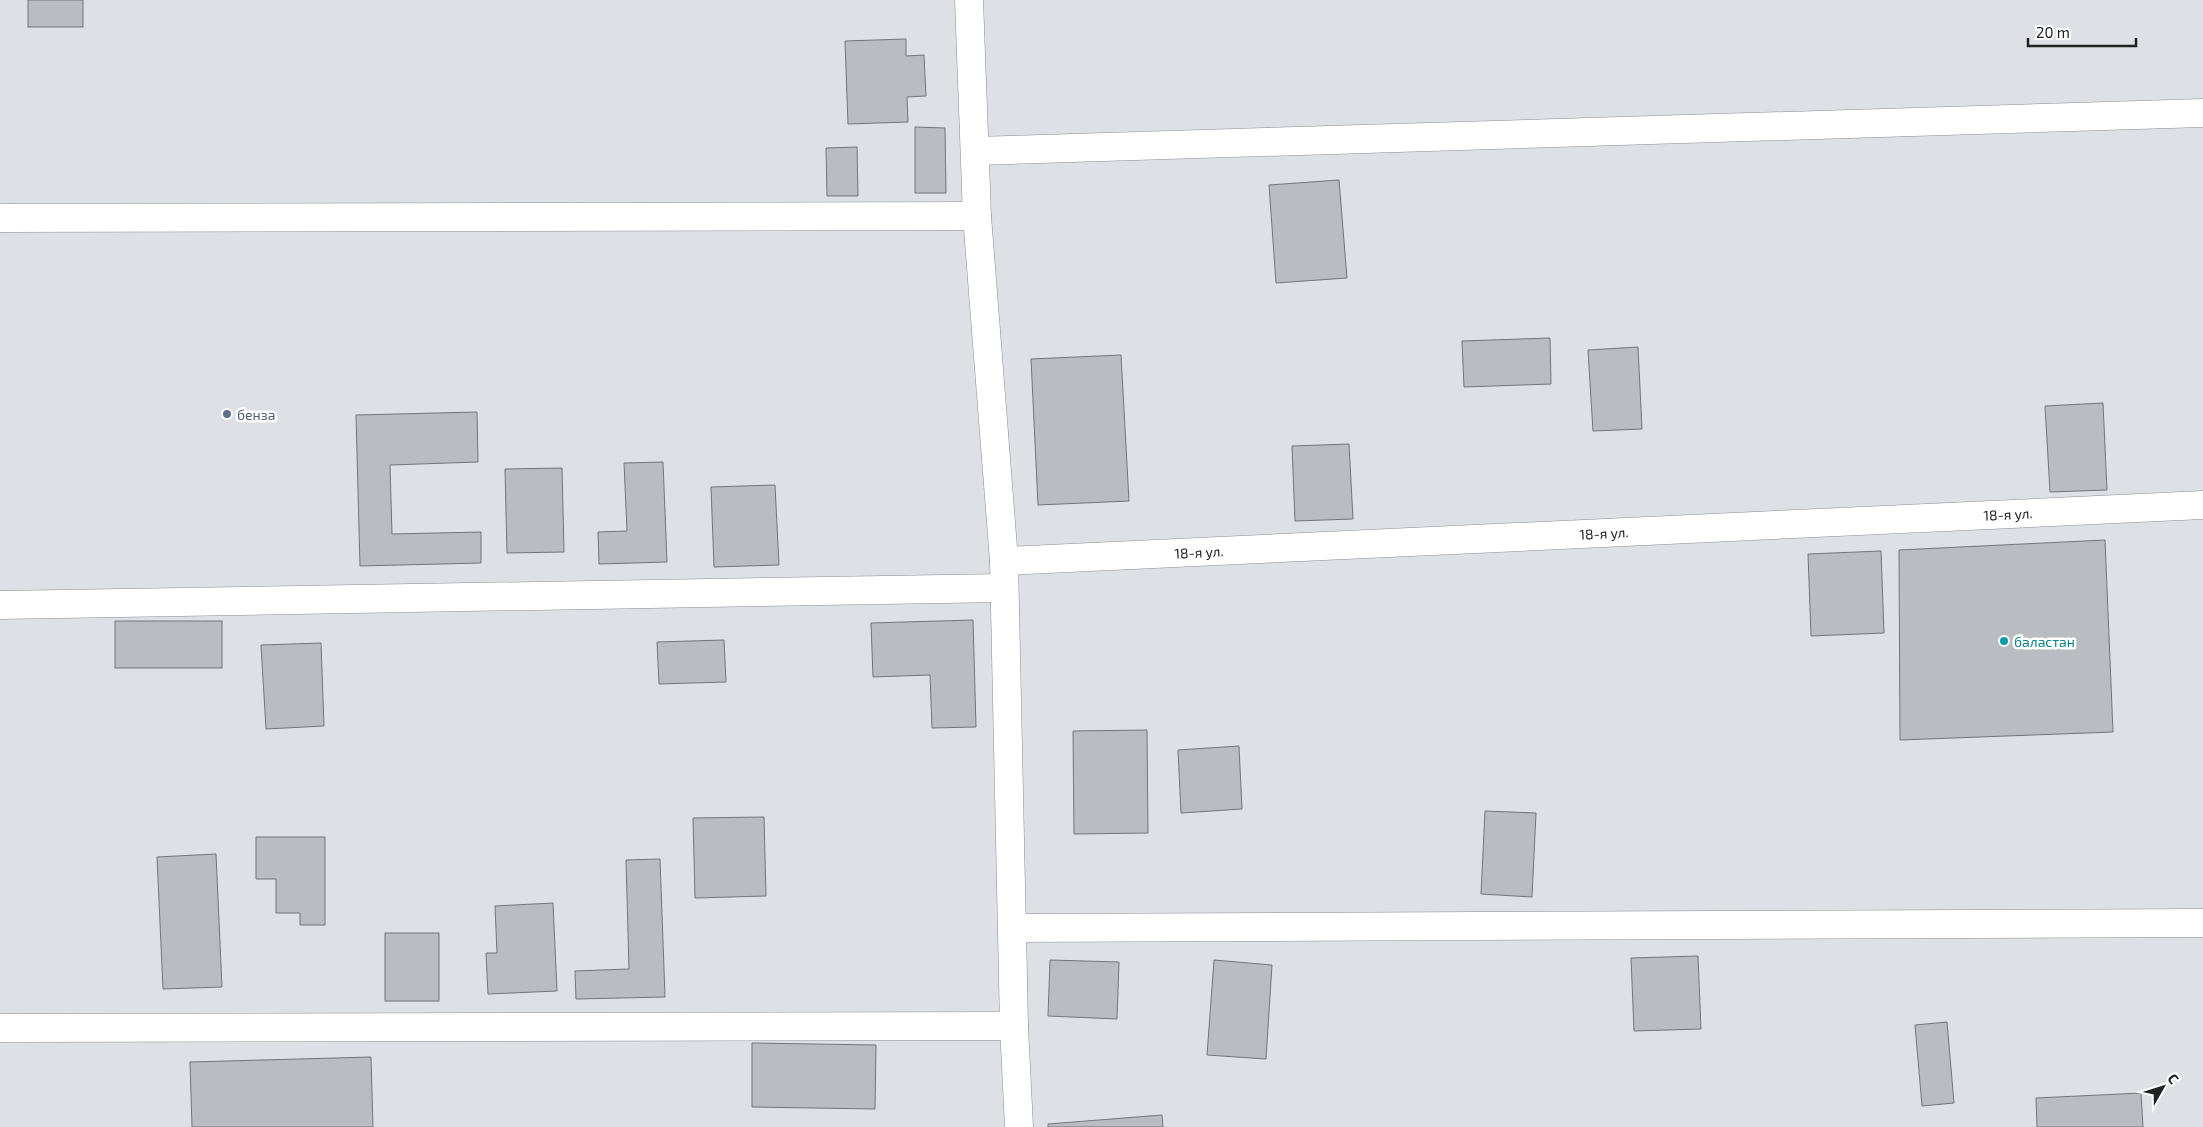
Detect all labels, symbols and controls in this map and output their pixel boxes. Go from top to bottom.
scale bar [2028,15,2136,47]
text: 20 m [2036,23,2070,41]
place label: бенза [237,406,275,423]
marker: бенза [221,408,233,420]
street label: 18-я ул. [1983,504,2033,524]
street label: 18-я ул. [1579,523,1629,543]
street label: 18-я ул. [1174,542,1224,562]
place label: баластан [2014,633,2075,650]
marker: баластан [1998,635,2010,647]
north arrow [2138,1062,2188,1112]
text: С [2164,1070,2183,1087]

